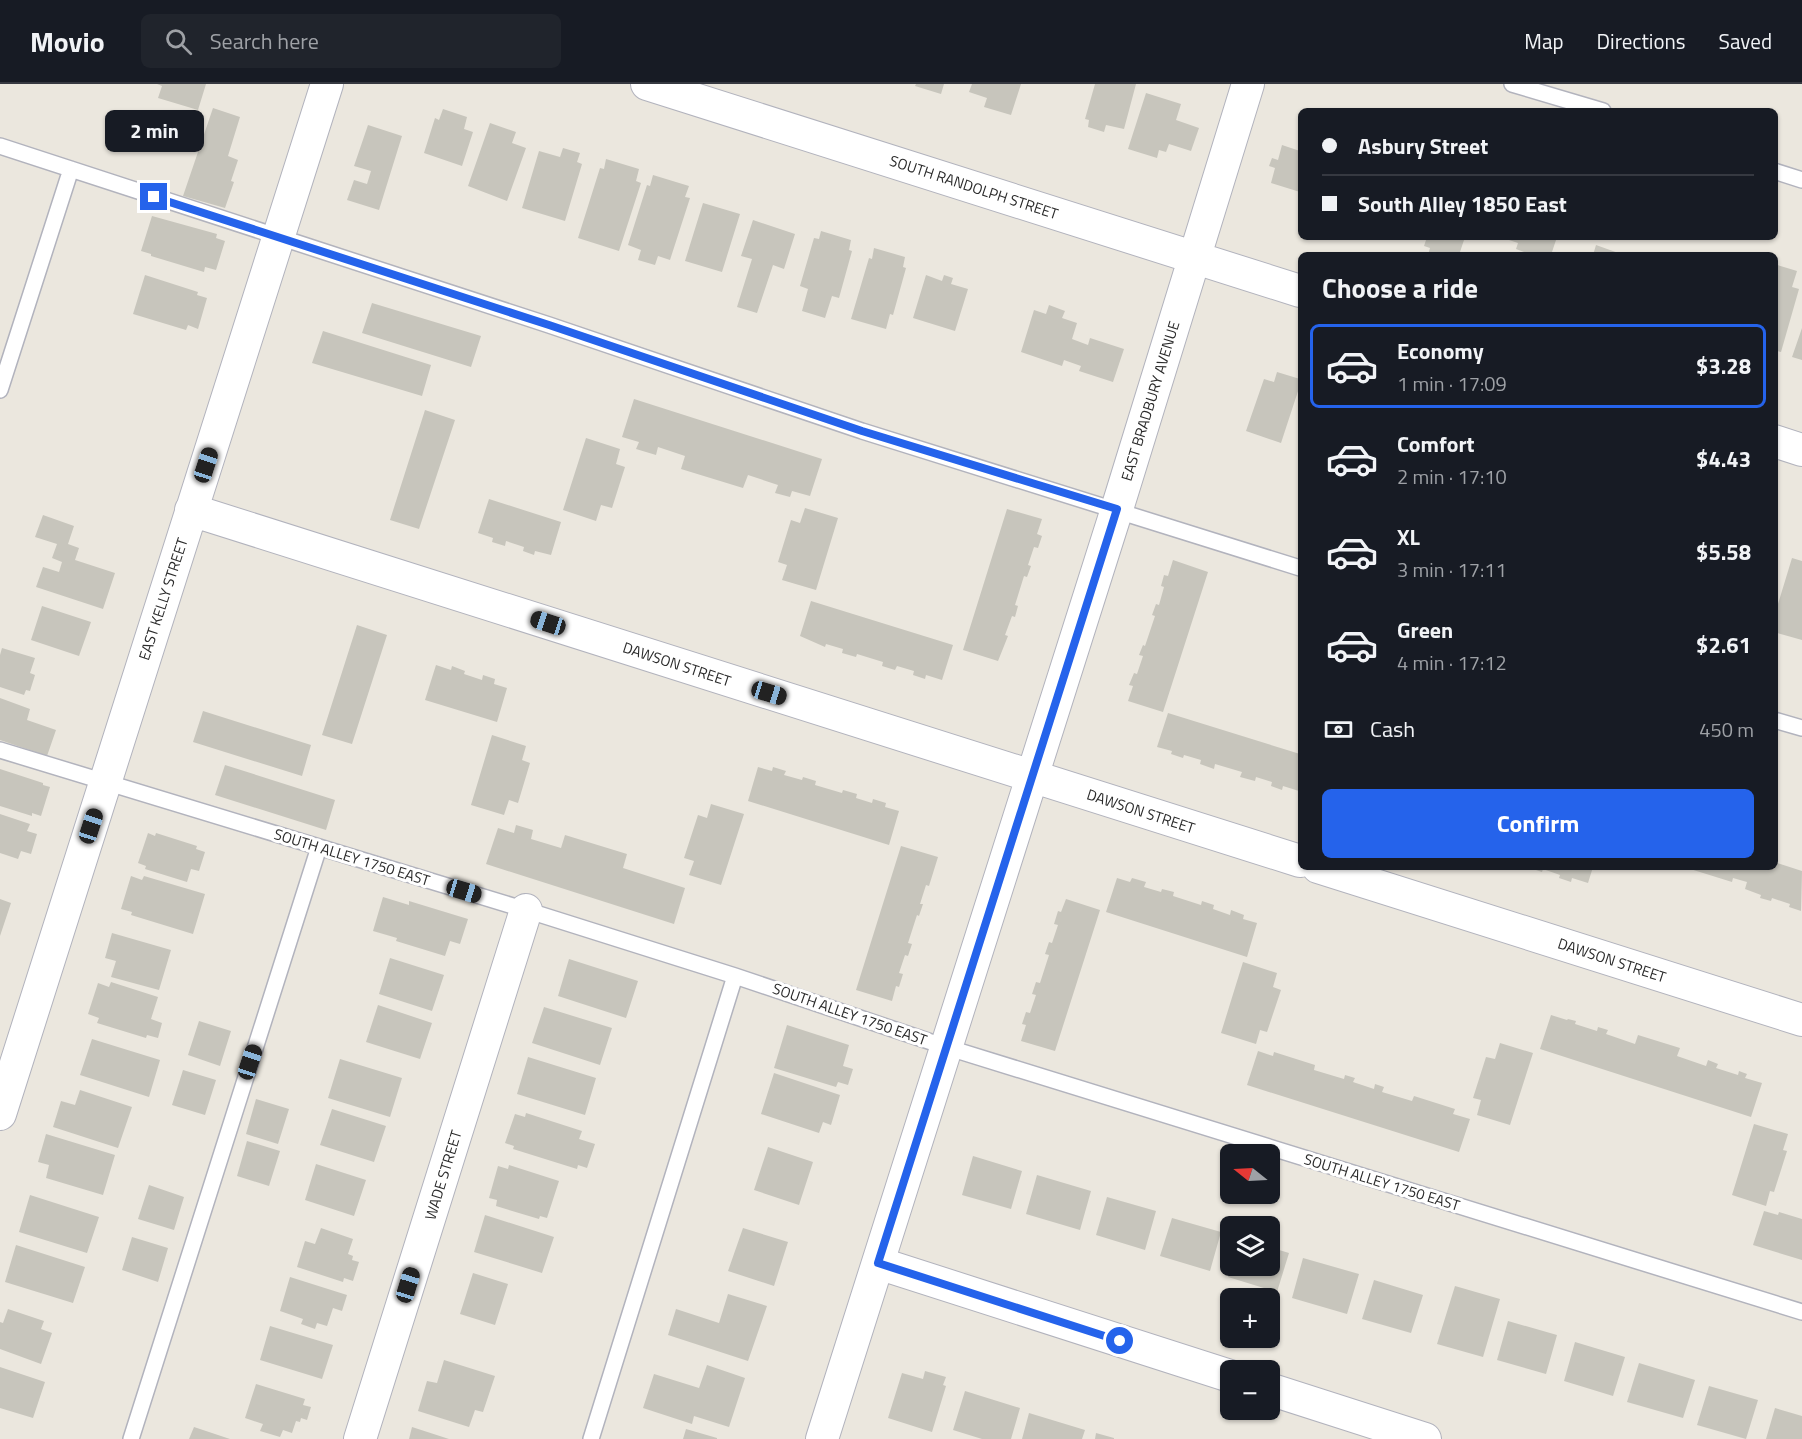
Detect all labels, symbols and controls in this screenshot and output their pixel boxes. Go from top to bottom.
search box [141,14,561,68]
text: Movio [30,20,105,63]
text: Search here [210,24,319,58]
icon: search [162,25,195,58]
text: Map [1524,25,1564,57]
text: Directions [1597,25,1686,57]
text: Saved [1719,25,1772,57]
callout: 2 min [104,110,204,152]
text: 2 min [130,115,179,146]
text: Asbury Street [1358,129,1488,163]
street label: SOUTH RANDOLPH STREET [887,149,1061,225]
route end [140,183,167,210]
text: South Alley 1850 East [1358,187,1567,221]
text: Choose a ride [1322,267,1478,308]
street label: EAST BRADBURY AVENUE [1115,318,1185,484]
text: Economy [1397,334,1484,368]
icon: car [1325,339,1379,393]
text: $3.28 [1696,349,1751,383]
text: 1 min · 17:09 [1397,368,1507,399]
text: Comfort [1397,427,1475,461]
icon: car [1325,432,1379,486]
text: $4.43 [1696,442,1751,476]
car [192,445,220,485]
text: 2 min · 17:10 [1397,461,1507,492]
text: XL [1397,520,1420,554]
icon: car [1325,525,1379,579]
street label: EAST KELLY STREET [132,535,194,663]
text: $5.58 [1696,535,1751,569]
text: 3 min · 17:11 [1397,554,1507,585]
car [528,609,568,637]
text: Green [1397,613,1453,647]
icon: car [1325,618,1379,672]
text: $2.61 [1696,628,1751,662]
street label: DAWSON STREET [620,636,734,692]
text: 4 min · 17:12 [1397,647,1507,678]
car [749,679,789,707]
text: Cash [1370,712,1415,746]
icon: cash [1322,713,1355,746]
text: 450 m [1699,714,1754,745]
street label: DAWSON STREET [1084,783,1198,839]
button: Confirm [1322,789,1754,858]
car [77,806,105,846]
street label: SOUTH ALLEY 1750 EAST [271,822,433,892]
car [444,877,484,905]
street label: DAWSON STREET [1555,932,1669,988]
street label: SOUTH ALLEY 1750 EAST [770,977,930,1051]
car [236,1042,264,1082]
street label: WADE STREET [418,1127,468,1223]
north arrow [1220,1144,1280,1204]
map controls [1220,1144,1280,1420]
street label: SOUTH ALLEY 1750 EAST [1301,1147,1463,1217]
button: layers [1220,1216,1280,1276]
car [394,1265,422,1305]
button: + [1220,1288,1280,1348]
route start [1106,1327,1133,1354]
button: − [1220,1360,1280,1420]

